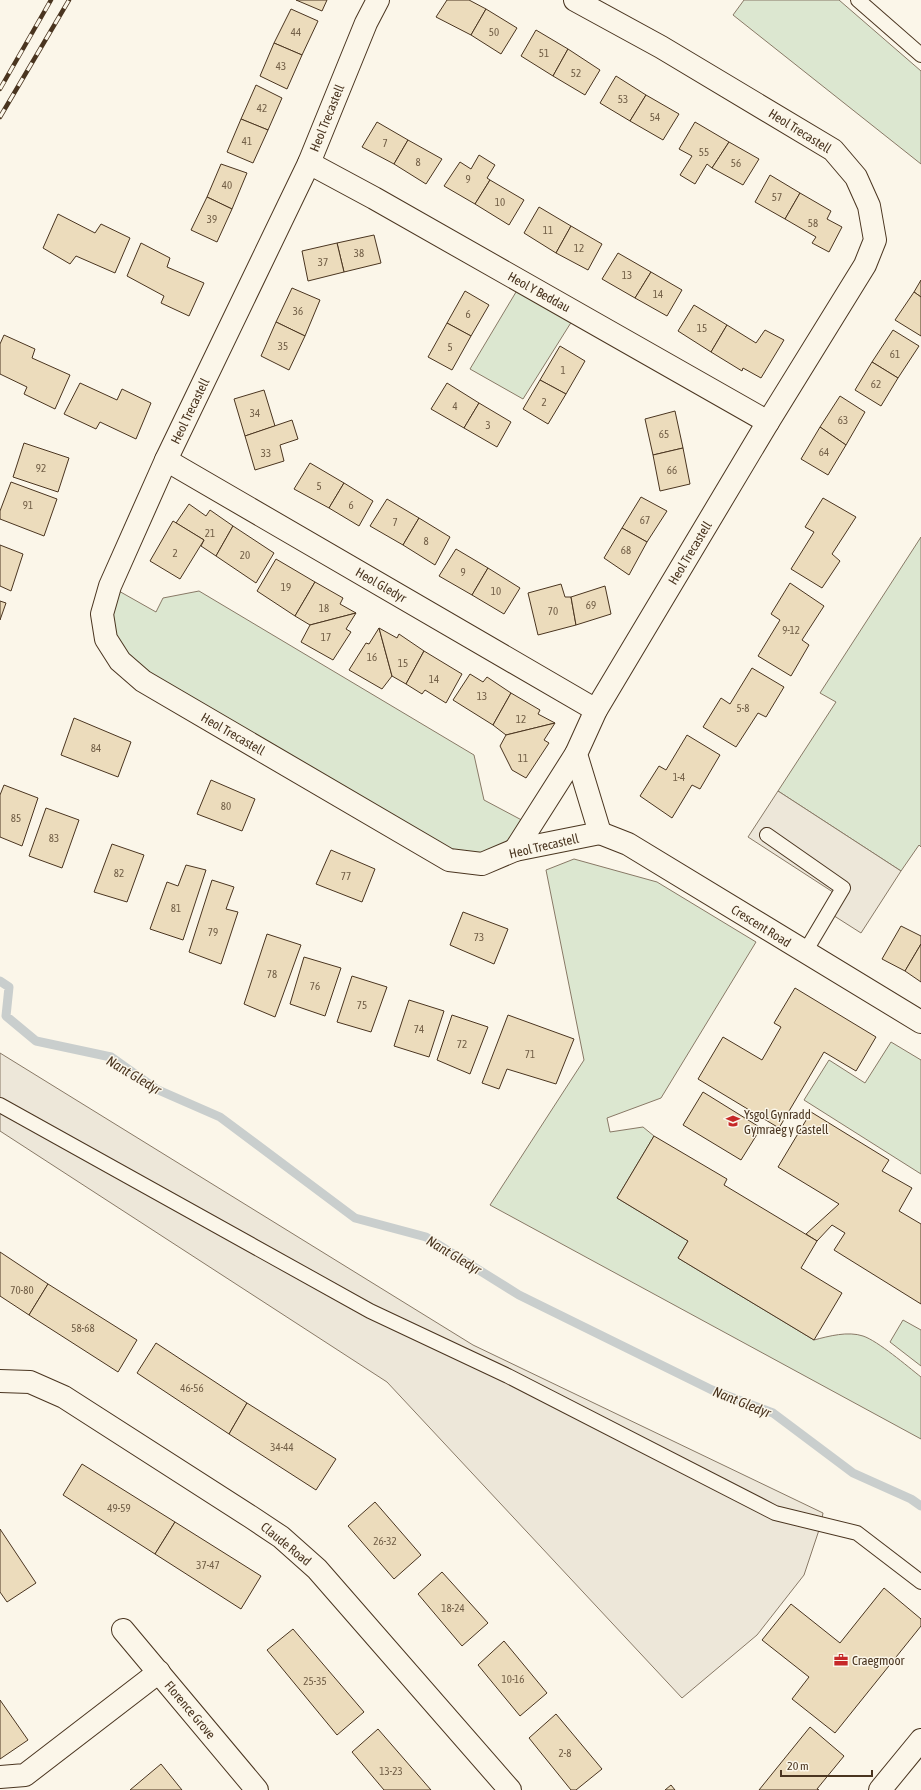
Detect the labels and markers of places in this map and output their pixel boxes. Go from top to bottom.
place label: Ysgol Gynradd Gymraeg y Castell [744,1107,829,1137]
school or university icon: Ysgol Gynradd Gymraeg y Castell [725,1113,741,1129]
office icon: Craegmoor [833,1652,849,1668]
place label: Craegmoor [852,1653,905,1668]

